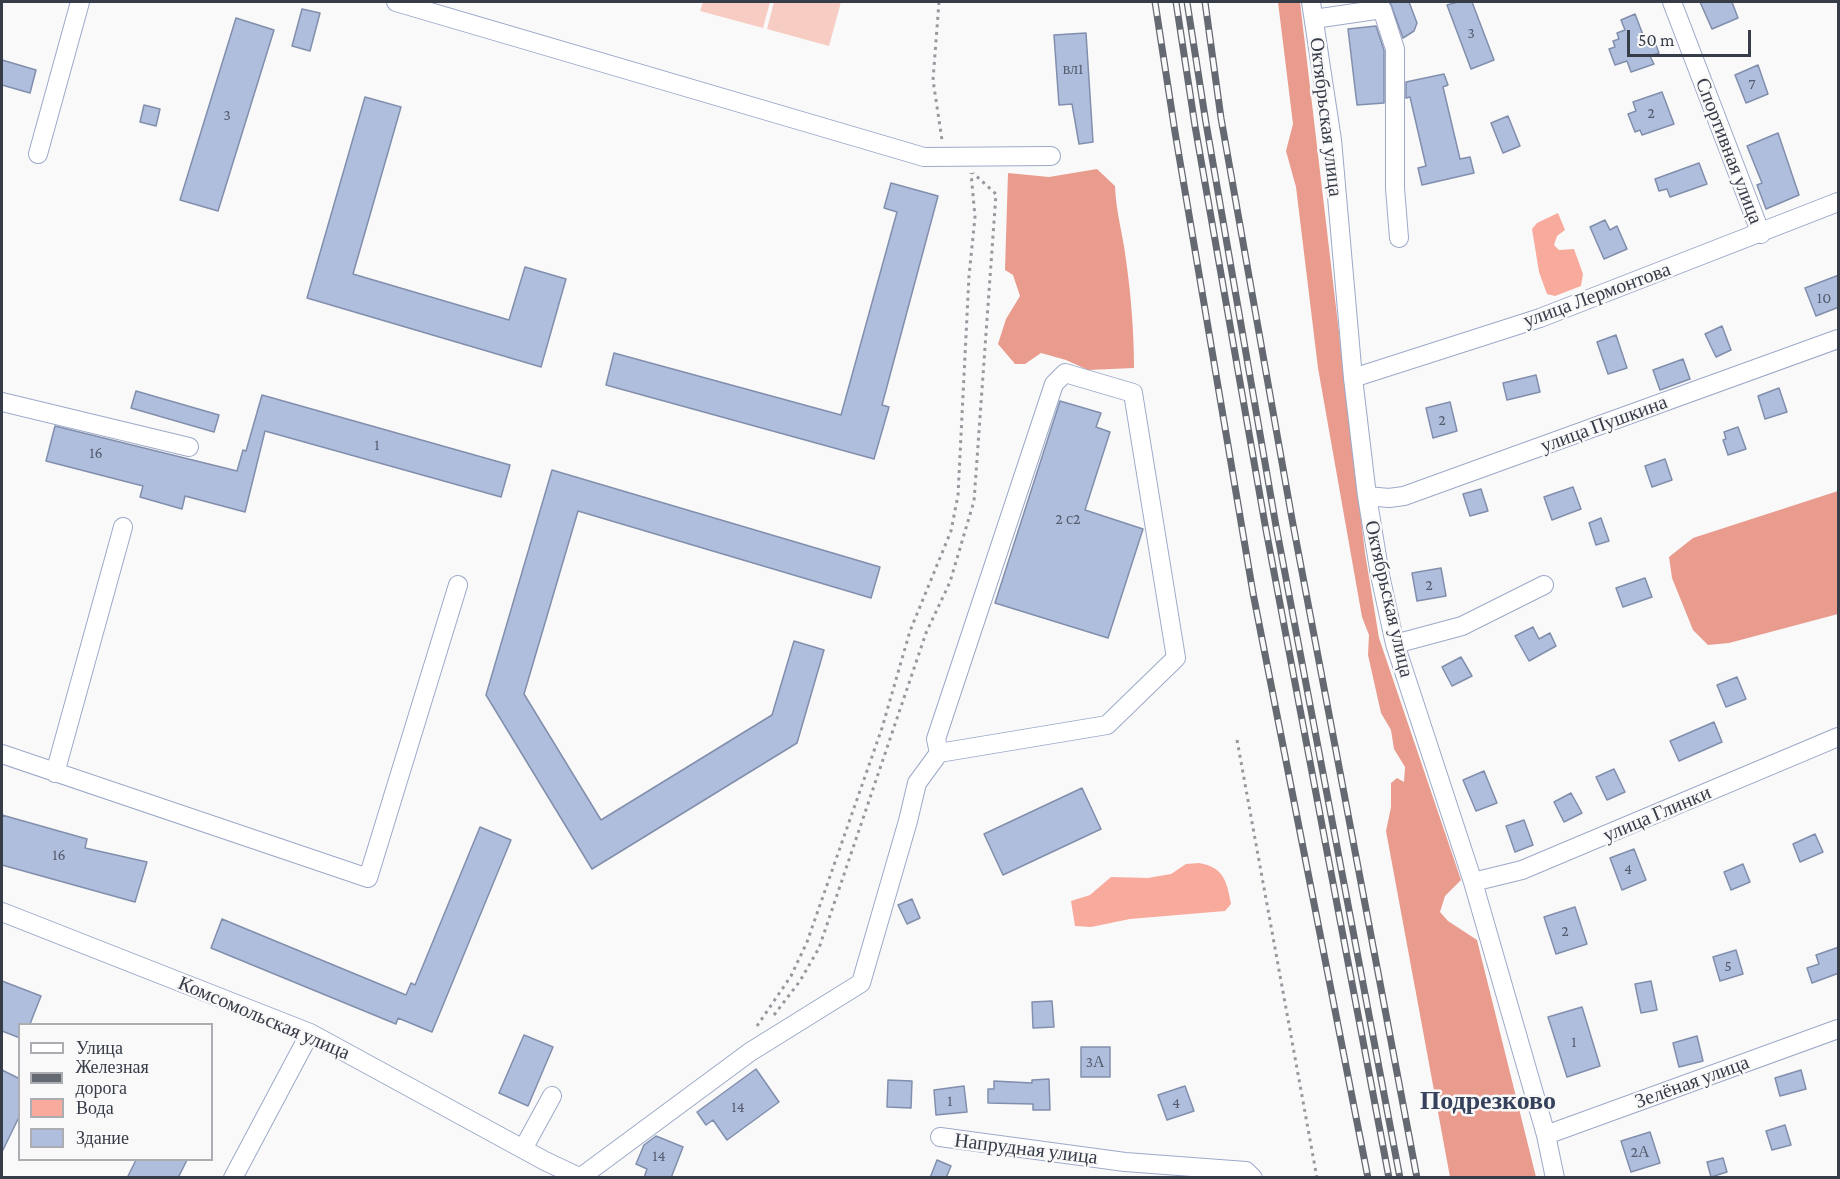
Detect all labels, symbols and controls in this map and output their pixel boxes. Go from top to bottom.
scale bar [1630,18,1754,56]
house number: 3 [1467,23,1475,43]
text: 50 m [1638,30,1675,50]
street label: Октябрьская улица [1304,36,1348,198]
house number: вл1 [1063,59,1083,79]
house number: 7 [1748,74,1756,94]
street label: Спортивная улица [1690,75,1768,227]
house number: 2 [1647,103,1655,123]
house number: 3 [223,105,231,125]
street label: улица Лермонтова [1520,257,1674,333]
house number: 10 [1817,288,1831,308]
street label: улица Пушкина [1537,390,1671,458]
house number: 2 [1438,410,1446,430]
house number: 1 [374,435,380,455]
house number: 16 [89,443,103,463]
house number: 2 с2 [1055,509,1081,529]
street label: Октябрьская улица [1359,518,1419,680]
house number: 2 [1425,575,1433,595]
street label: улица Глинки [1599,780,1715,848]
house number: 16 [52,845,66,865]
house number: 4 [1624,859,1632,879]
house number: 2 [1561,921,1569,941]
house number: 5 [1724,956,1732,976]
street label: Комсомольская улица [175,971,353,1065]
legend [18,1023,213,1161]
house number: 1 [1571,1032,1577,1052]
text: Улица [76,1038,123,1058]
street label: Зелёная улица [1632,1050,1752,1114]
house number: 3А [1085,1052,1105,1072]
text: Железная дорога [75,1057,149,1098]
district label: Подрезково [1420,1085,1556,1117]
house number: 1 [947,1091,953,1111]
house number: 4 [1172,1093,1180,1113]
house number: 14 [731,1097,745,1117]
text: Вода [76,1098,114,1118]
text: Здание [76,1128,129,1148]
street label: Напрудная улица [953,1128,1099,1170]
house number: 2А [1630,1142,1650,1162]
house number: 14 [652,1146,666,1166]

